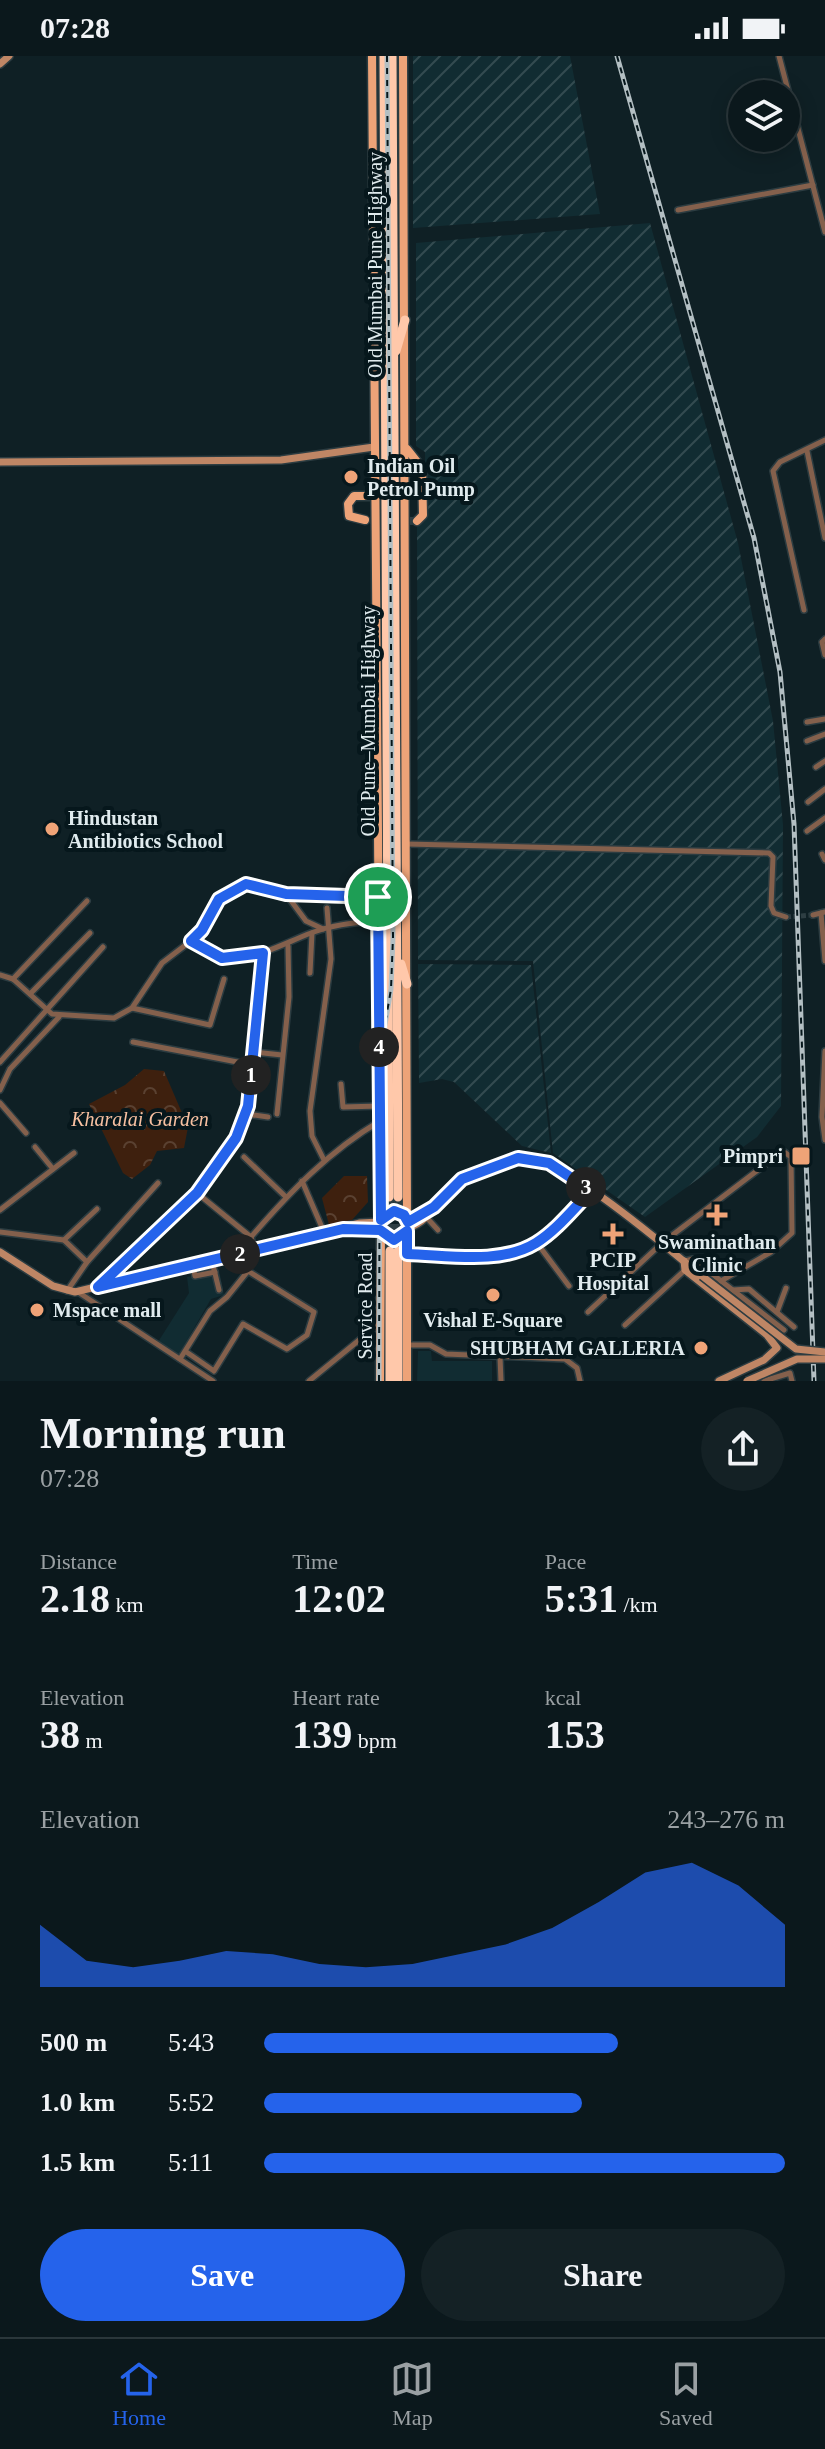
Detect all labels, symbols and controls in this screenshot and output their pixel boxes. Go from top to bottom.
text: 07:28 [40,11,110,44]
map controls [728,80,800,152]
button: layers [728,80,800,152]
street label: Old Mumbai Pune Highway [364,152,387,378]
place label: Indian Oil Petrol Pump [367,455,475,501]
marker: Indian Oil Petrol Pump [342,468,360,486]
street label: Old Pune–Mumbai Highway [357,605,380,837]
place label: Hindustan Antibiotics School [68,807,223,852]
marker: Hindustan Antibiotics School [43,820,61,838]
pin [344,863,412,931]
icon: arrive [356,875,400,919]
pin: 4 [359,1027,399,1067]
text: 4 [374,1034,385,1059]
pin: 1 [231,1055,271,1095]
text: 1 [246,1062,257,1087]
park label: Kharalai Garden [70,1108,209,1130]
place label: Pimpri [723,1145,783,1168]
marker: Pimpri [790,1145,812,1167]
pin: 3 [566,1167,606,1207]
text: 3 [581,1174,592,1199]
marker: Swaminathan Clinic [706,1204,728,1226]
marker: PCIP Hospital [602,1223,624,1245]
place label: Swaminathan Clinic [658,1231,776,1276]
pin: 2 [220,1234,260,1274]
text: 2 [235,1241,246,1266]
place label: PCIP Hospital [577,1249,650,1295]
street label: Service Road [354,1252,376,1360]
marker: Vishal E-Square [484,1286,502,1304]
place label: Mspace mall [53,1299,162,1322]
marker: Mspace mall [28,1301,46,1319]
place label: Vishal E-Square [423,1309,563,1332]
place label: SHUBHAM GALLERIA [470,1337,686,1359]
marker: SHUBHAM GALLERIA [692,1339,710,1357]
button: share [701,1407,785,1491]
text: Morning run [40,1409,286,1458]
text: 07:28 [40,1464,99,1493]
text: Distance [40,1549,117,1574]
text: Time [292,1549,338,1574]
text: Pace [545,1549,586,1574]
text: 2.18 [40,1576,110,1621]
text: 12:02 [292,1576,386,1621]
text: 5:31 [545,1576,618,1621]
text: km [110,1592,144,1617]
text: /km [618,1592,658,1617]
text: Elevation [40,1685,124,1710]
text: Heart rate [292,1685,380,1710]
text: kcal [545,1685,581,1710]
text: 38 [40,1712,80,1757]
text: 139 [292,1712,352,1757]
text: 153 [545,1712,605,1757]
text: m [80,1728,103,1753]
text: bpm [352,1728,397,1753]
text: Elevation [40,1805,140,1834]
text: 243–276 m [667,1805,785,1834]
text: 500 m [40,2028,107,2057]
text: 5:43 [168,2028,214,2057]
text: 1.0 km [40,2088,115,2117]
text: 5:52 [168,2088,214,2117]
text: 1.5 km [40,2148,115,2177]
text: 5:11 [168,2148,213,2177]
button: Save [40,2229,405,2321]
button: Share [421,2229,785,2321]
tab: Home [112,2357,166,2431]
tab: Map [390,2357,434,2431]
tab: Saved [659,2357,713,2431]

